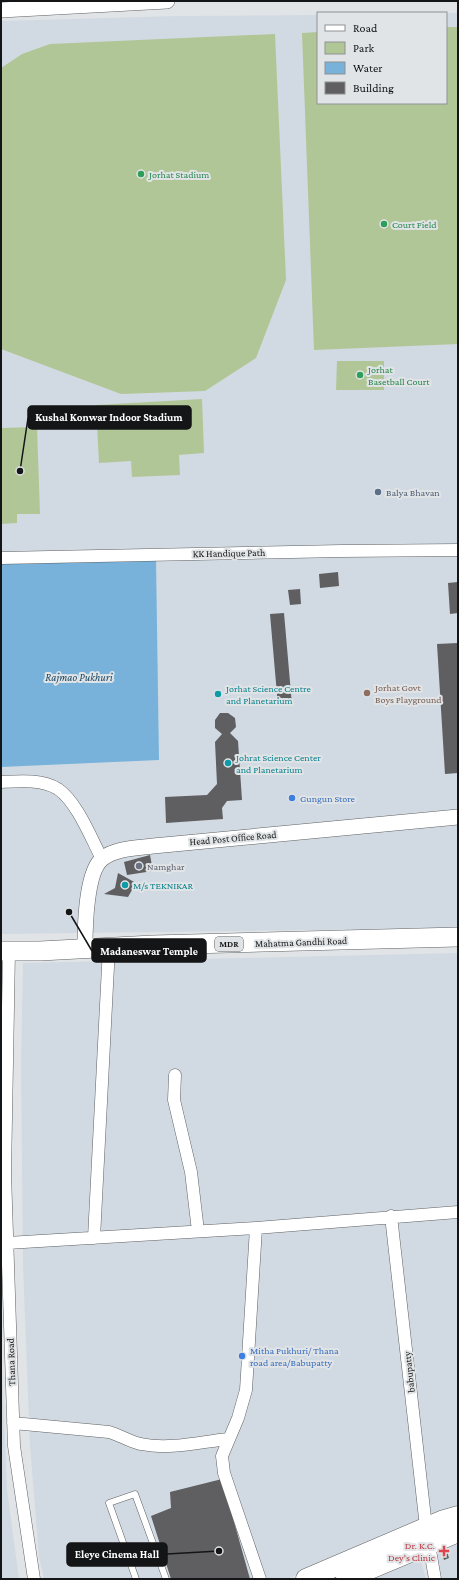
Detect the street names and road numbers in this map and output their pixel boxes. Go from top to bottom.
street label: KK Handique Path [193,547,266,559]
street label: Head Post Office Road [189,829,278,847]
street label: Mahatma Gandhi Road [255,935,348,949]
road number: MDR [215,937,243,951]
street label: Thana Road [5,1337,17,1386]
street label: babupatty [401,1351,417,1393]

